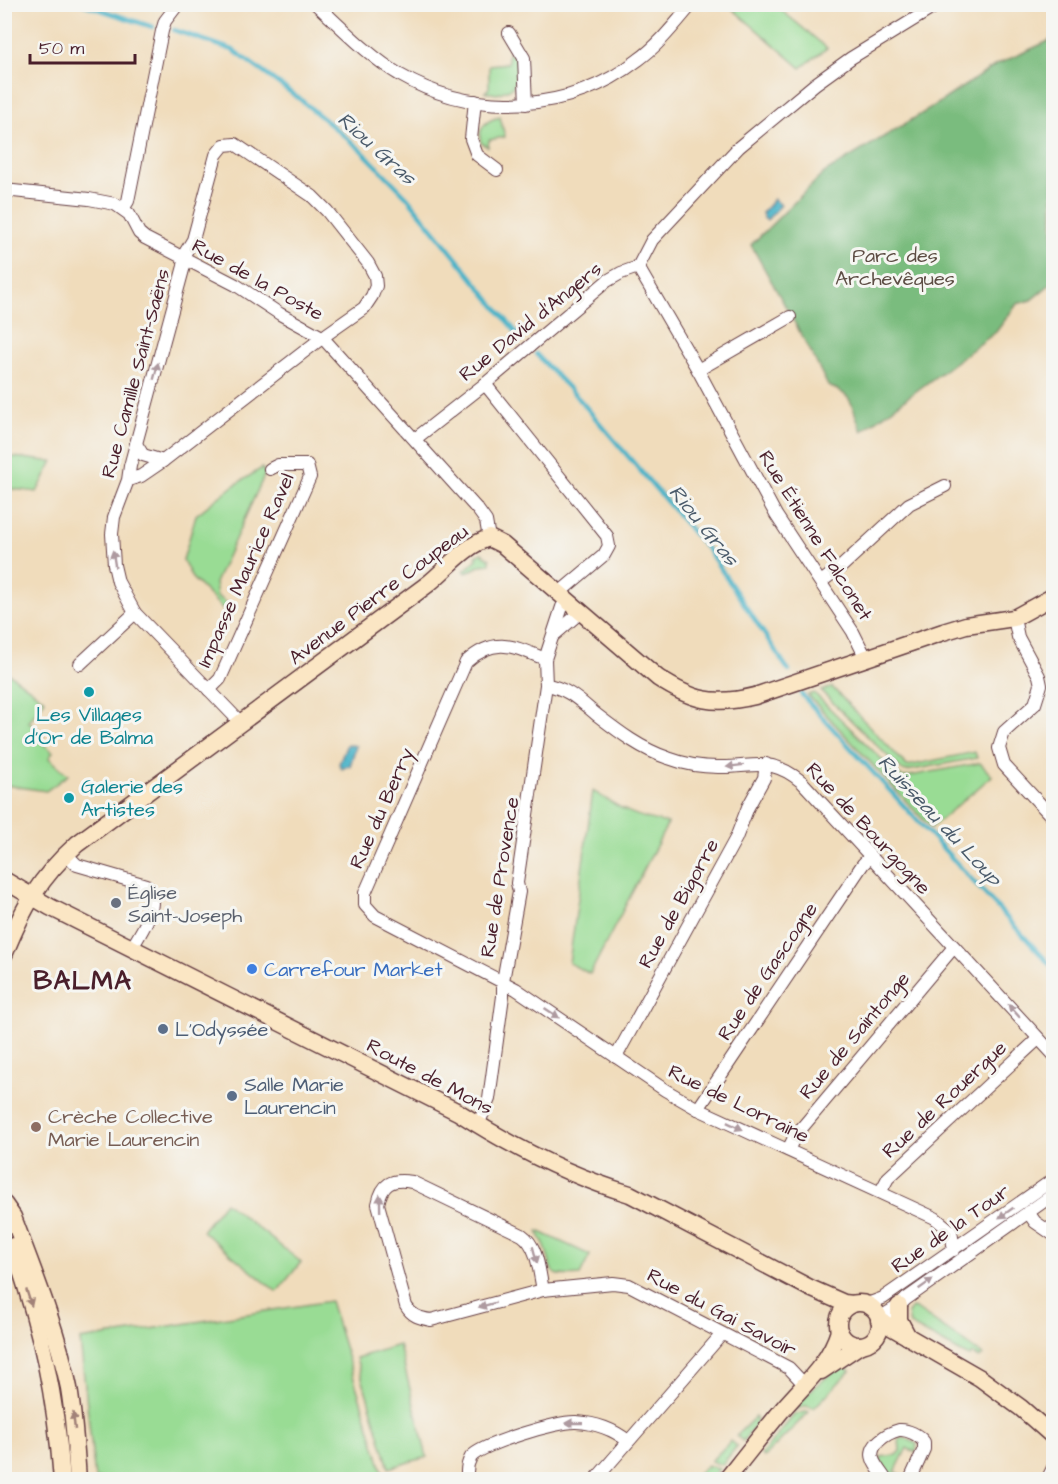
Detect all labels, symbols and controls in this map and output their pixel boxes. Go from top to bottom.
scale bar [30,27,135,65]
text: 50 m [39,36,84,61]
water label: Riou Gras [331,105,423,192]
street label: Rue de la Poste [187,232,329,328]
park label: Parc des Archevêques [835,242,955,293]
street label: Rue David d'Angers [453,255,609,389]
street label: Rue Camille Saint-Saëns [95,266,177,481]
one-way arrow [151,362,161,380]
street label: Rue Étienne Falconet [751,445,879,626]
street label: Impasse Maurice Ravel [190,469,301,672]
water label: Riou Gras [662,479,746,573]
street label: Avenue Pierre Coupeau [283,518,474,672]
one-way arrow [109,550,118,569]
marker: Les Villages d'Or de Balma [82,685,96,699]
place label: Les Villages d'Or de Balma [25,701,153,752]
street label: Rue du Berry [343,743,422,874]
water label: Ruisseau du Loup [871,748,1009,893]
street label: Rue de Bourgogne [799,756,937,902]
one-way arrow [726,761,745,770]
place label: Galerie des Artistes [81,773,183,824]
marker: Galerie des Artistes [62,791,76,805]
street label: Rue de Provence [473,795,527,959]
street label: Rue de Bigorre [632,834,727,974]
place label: Église Saint-Joseph [128,879,242,930]
marker: Église Saint-Joseph [109,896,123,910]
street label: Rue de Gascogne [711,897,825,1047]
place label: Carrefour Market [264,956,443,984]
marker: Carrefour Market [245,962,259,976]
district label: BALMA [34,963,132,999]
street label: Rue de Saintonge [793,966,917,1106]
one-way arrow [1008,1004,1021,1019]
one-way arrow [543,1007,559,1019]
place label: L'Odyssée [175,1016,269,1045]
marker: L'Odyssée [156,1022,170,1036]
street label: Route de Mons [361,1032,498,1122]
street label: Rue de Rouergue [876,1034,1014,1166]
street label: Rue de Lorraine [663,1058,814,1150]
place label: Salle Marie Laurencin [244,1071,344,1122]
marker: Salle Marie Laurencin [225,1089,239,1103]
place label: Crèche Collective Marie Laurencin [48,1103,213,1154]
marker: Crèche Collective Marie Laurencin [29,1120,43,1134]
one-way arrow [727,1121,744,1130]
street label: Rue de la Tour [886,1178,1015,1280]
one-way arrow [375,1194,385,1213]
one-way arrow [998,1207,1014,1219]
one-way arrow [530,1246,540,1264]
street label: Rue du Gai Savoir [642,1262,801,1364]
one-way arrow [918,1278,934,1290]
one-way arrow [25,1289,35,1307]
one-way arrow [478,1301,496,1310]
one-way arrow [69,1412,78,1431]
one-way arrow [565,1418,584,1428]

